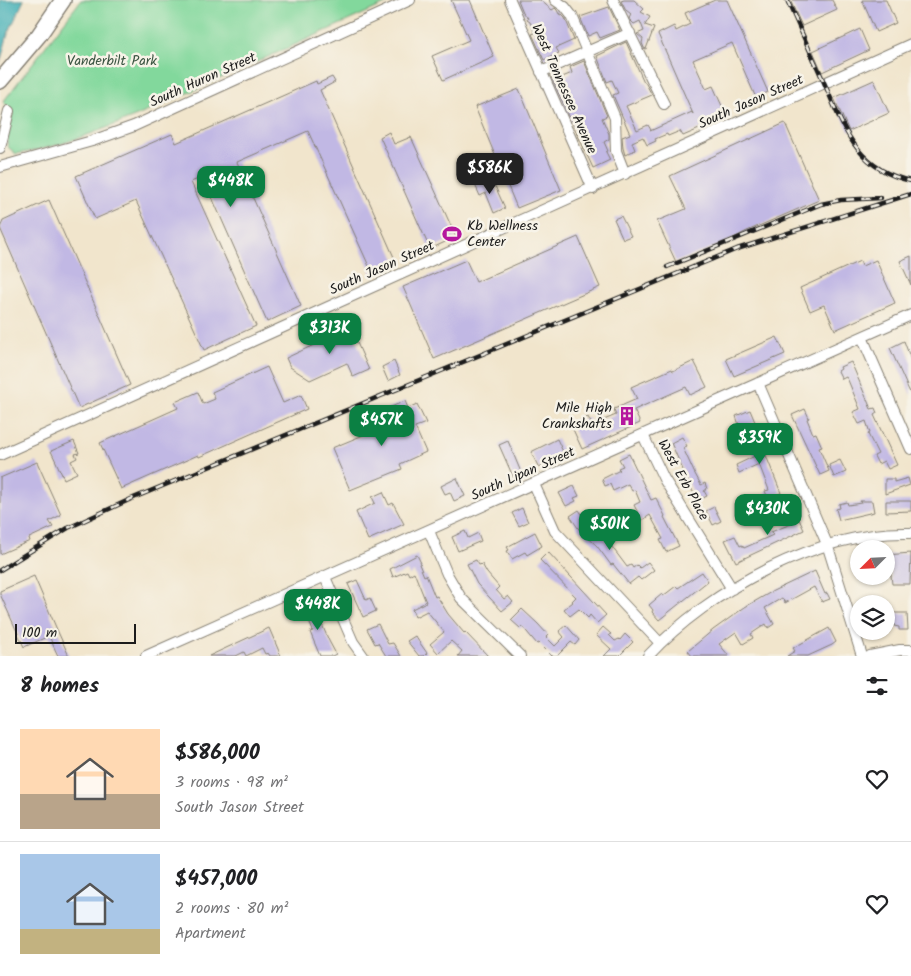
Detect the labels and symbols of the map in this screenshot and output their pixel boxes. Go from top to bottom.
street label: West Tennessee Avenue [525,20,603,158]
street label: South Huron Street [146,46,260,113]
park label: Vanderbilt Park [67,50,157,72]
street label: South Jason Street [695,69,808,135]
pin: $586K [455,152,525,195]
pin: $448K [196,166,266,208]
place label: Kb Wellness Center [467,215,538,253]
sports icon: Kb Wellness Center [441,223,463,245]
street label: South Jason Street [326,235,439,301]
pin: $313K [295,312,365,355]
place label: Mile High Crankshafts [542,397,612,435]
pin: $457K [347,404,417,447]
building icon: Mile High Crankshafts [616,405,638,427]
pin: $359K [725,422,795,465]
street label: West Erb Place [652,435,715,525]
street label: South Lipan Street [467,441,579,507]
pin: $430K [733,494,803,536]
pin: $501K [575,508,645,551]
north arrow [850,540,895,585]
pin: $448K [283,588,353,631]
scale bar [15,621,136,644]

